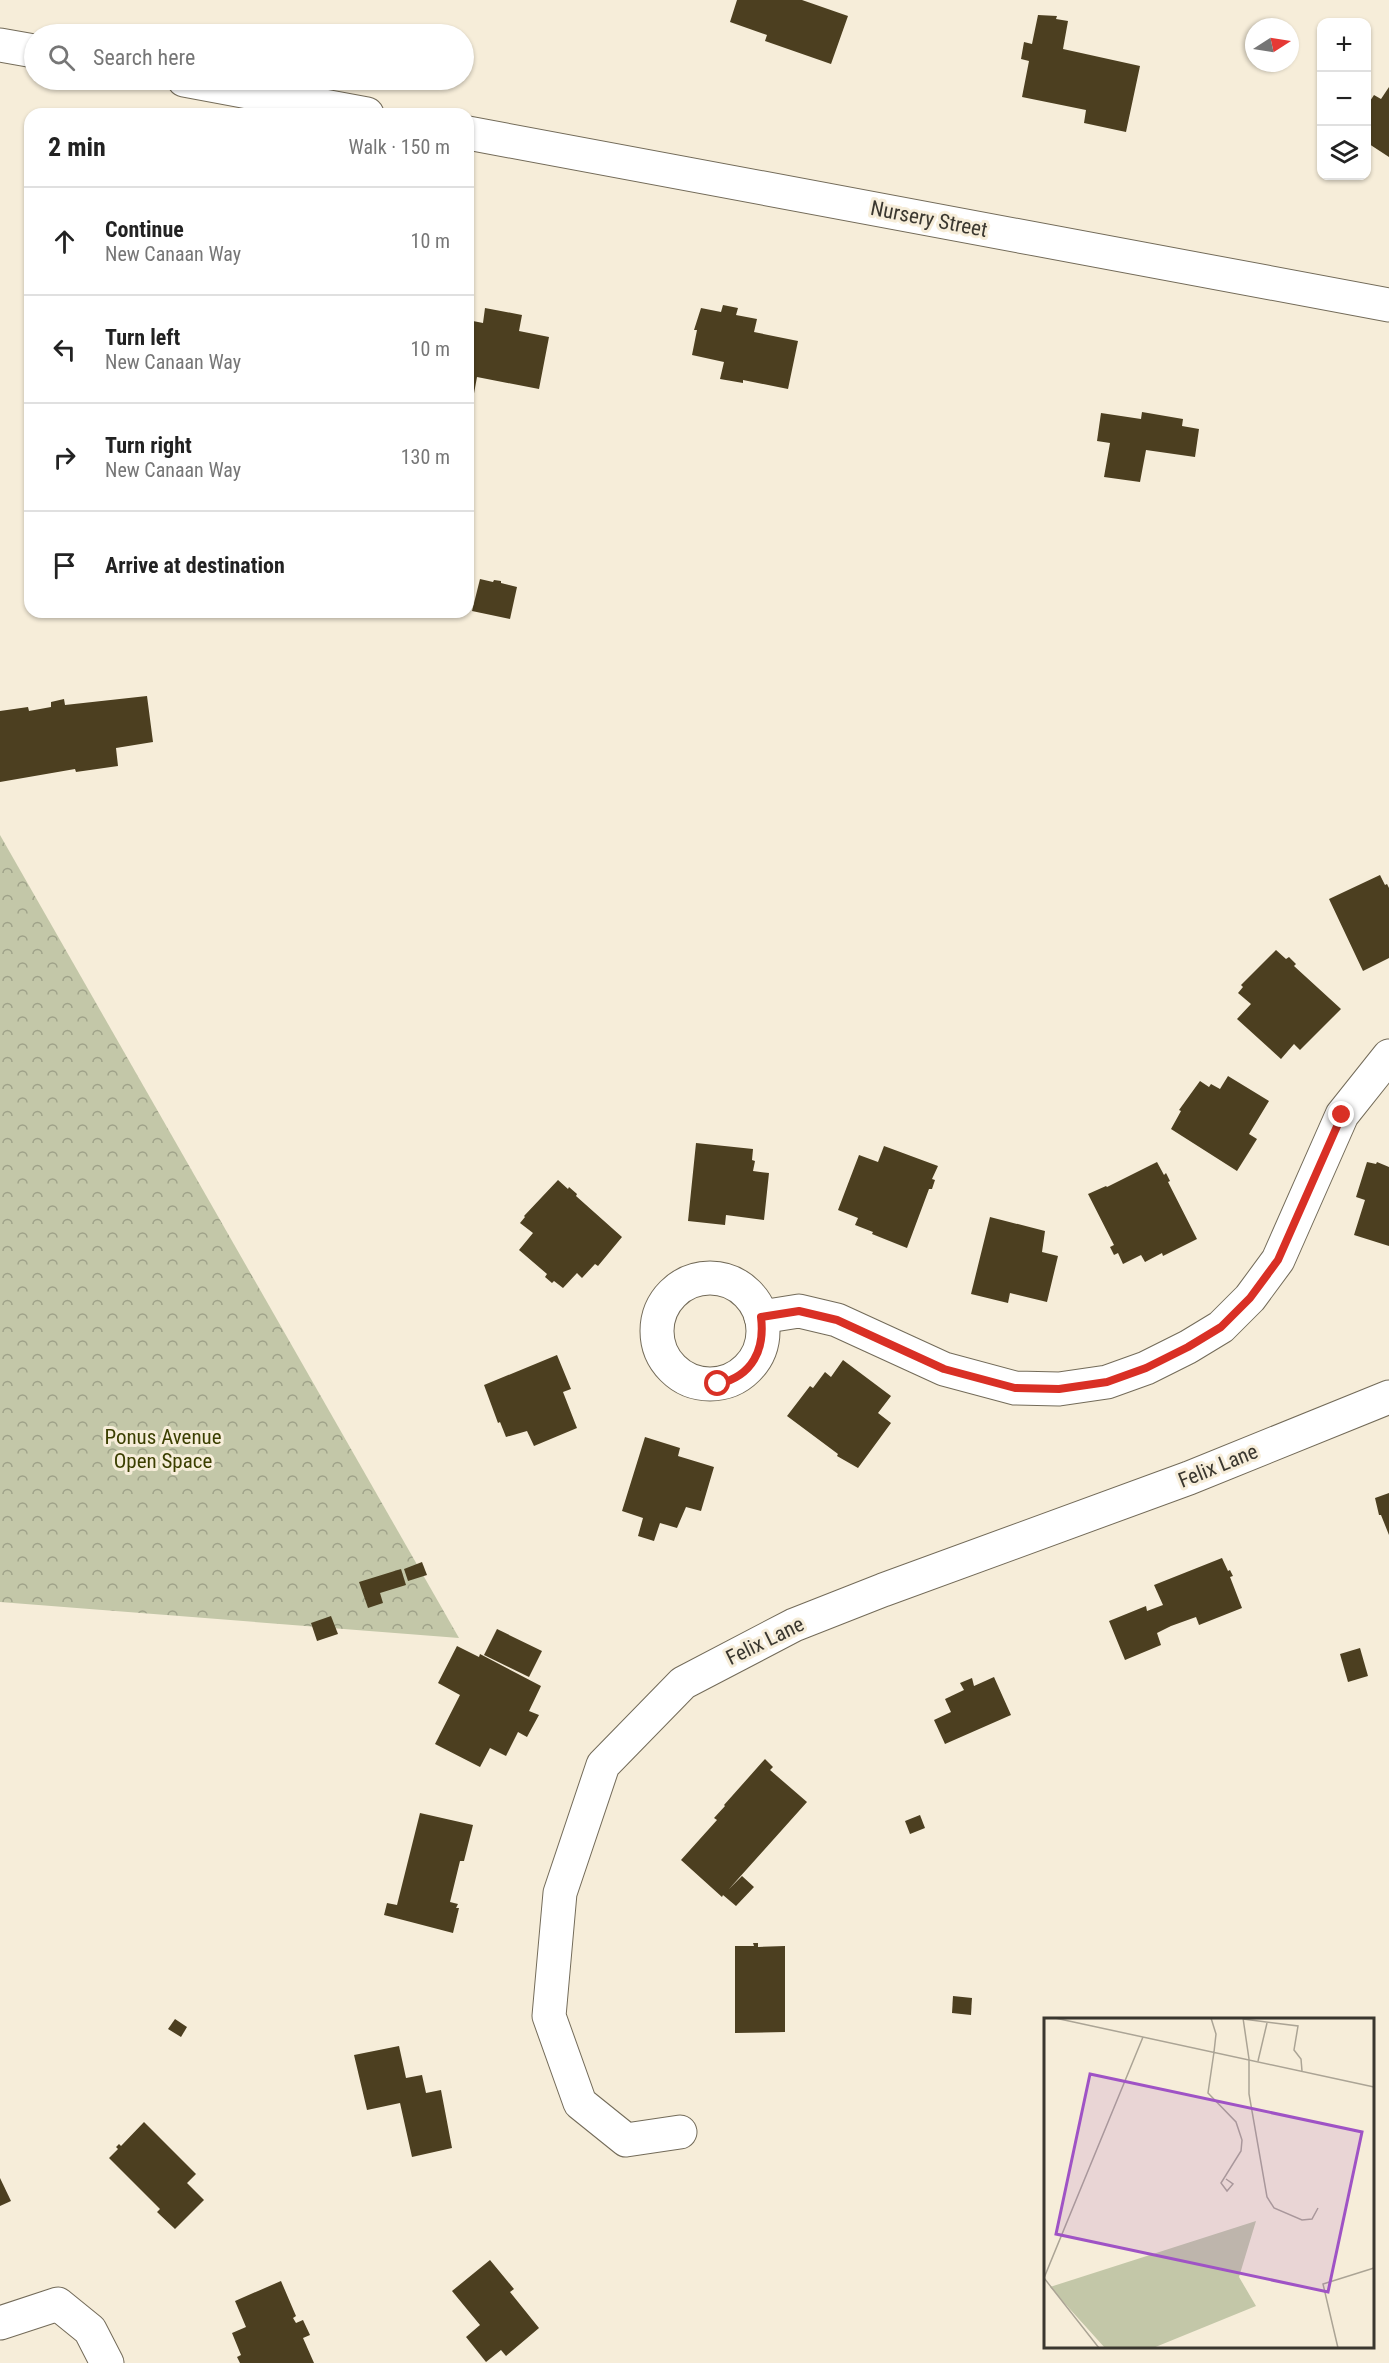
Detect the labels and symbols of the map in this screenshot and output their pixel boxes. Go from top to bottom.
north arrow [1245,18,1299,72]
street label: Nursery Street [869,196,989,242]
route end [1328,1101,1354,1127]
route start [704,1370,730,1396]
park label: Ponus Avenue Open Space [104,1425,222,1473]
street label: Felix Lane [1175,1439,1261,1493]
street label: Felix Lane [722,1612,808,1670]
inset map [1044,2018,1374,2348]

